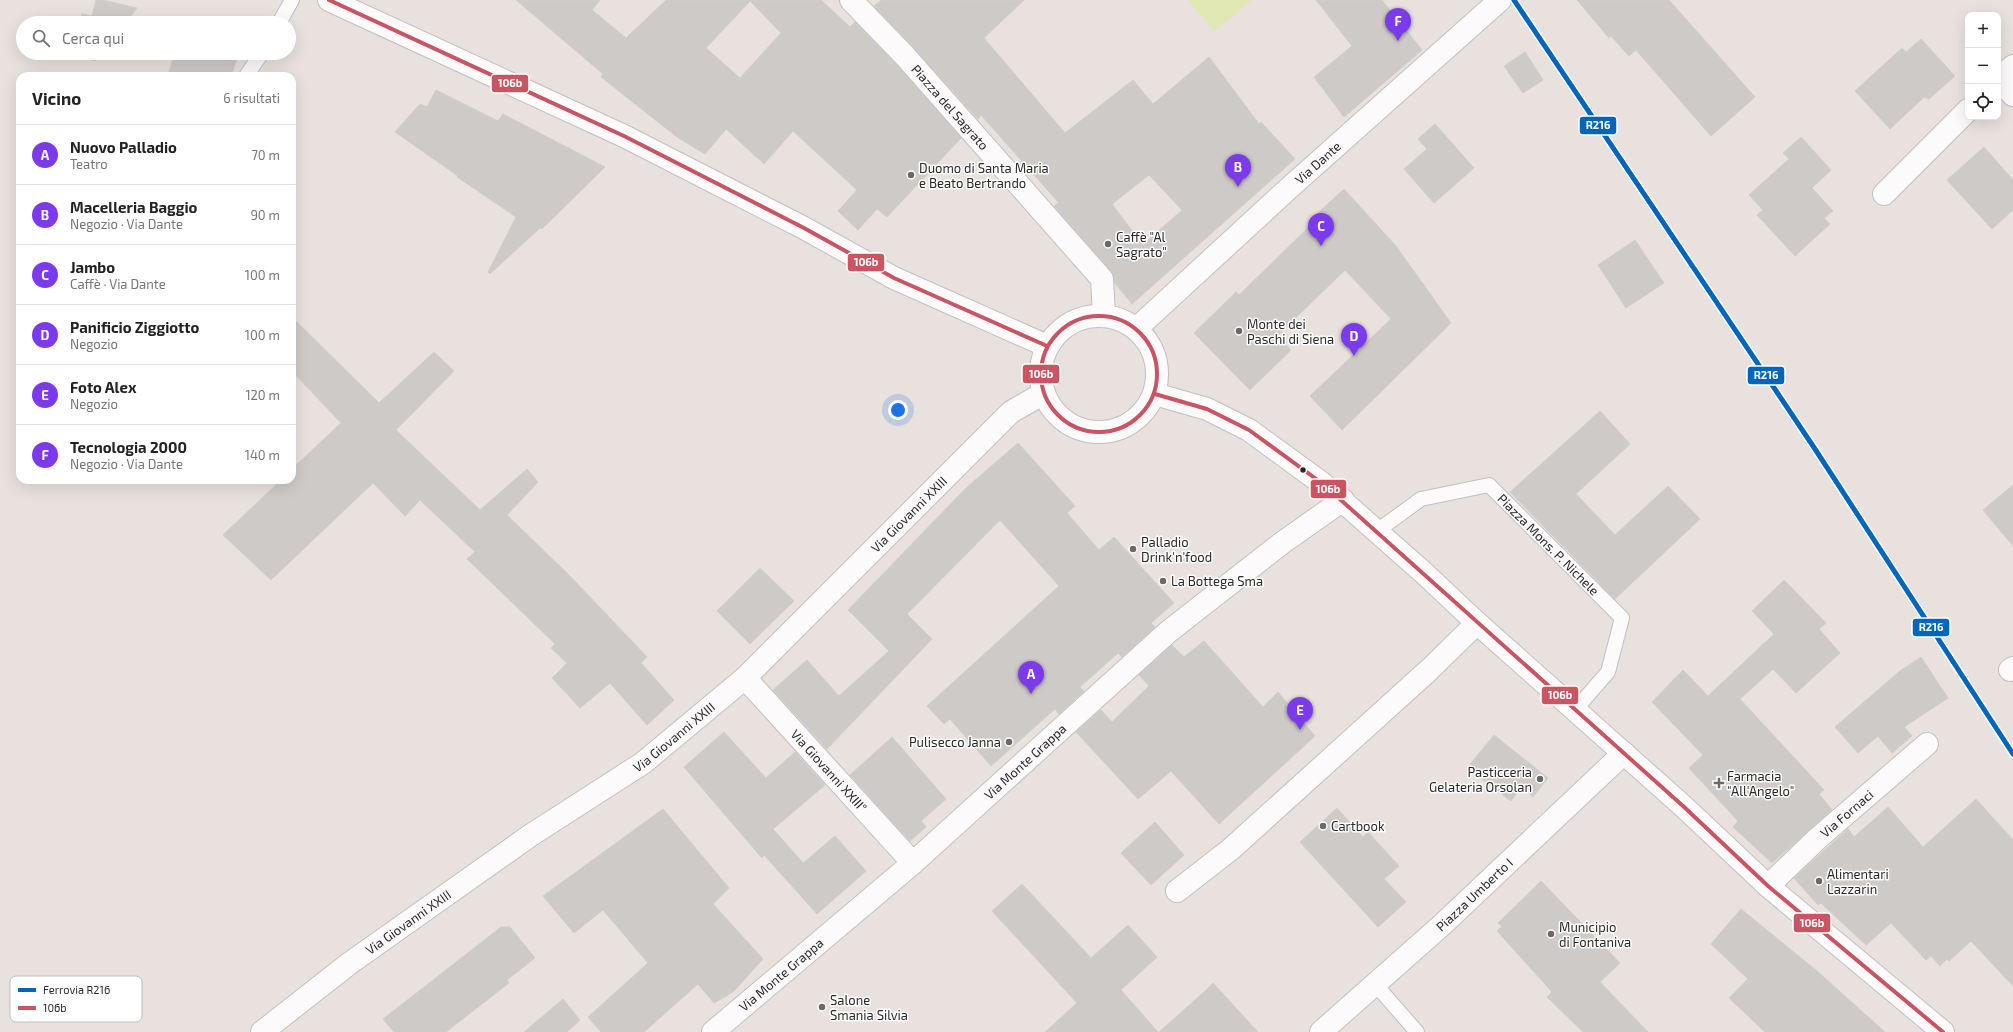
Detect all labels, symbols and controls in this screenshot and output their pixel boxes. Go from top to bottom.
pin: F [1385,8,1411,41]
map controls [1965,12,2001,120]
button: + [1965,12,2001,48]
search box [16,16,296,60]
icon: search [30,27,52,49]
text: Cerca qui [62,29,124,47]
button: − [1965,48,2001,84]
street label: Piazza del Sagrato [908,61,992,153]
line badge: 106b [491,74,529,93]
text: 106b [498,76,523,89]
button: locate [1965,84,2001,120]
text: Vicino [32,88,81,108]
text: 6 risultati [223,90,280,106]
line badge: R216 [1579,116,1617,135]
text: R216 [1586,118,1611,131]
text: Nuovo Palladio [70,138,177,156]
street label: Via Dante [1291,138,1344,187]
text: A [41,147,49,163]
text: 70 m [251,147,280,163]
pin: B [1225,154,1251,187]
text: Teatro [70,156,108,172]
place label: Duomo di Santa Maria e Beato Bertrando [919,160,1049,191]
marker: Duomo di Santa Maria e Beato Bertrando [906,170,916,180]
text: Macelleria Baggio [70,198,197,216]
text: B [41,207,49,223]
text: 90 m [250,207,280,223]
pin: C [1308,213,1334,246]
text: Negozio · Via Dante [70,216,183,232]
place label: Caffè "Al Sagrato" [1116,229,1167,260]
marker: Caffè "Al Sagrato" [1103,239,1113,249]
line badge: 106b [847,253,885,272]
text: 106b [854,255,879,268]
text: Jambo [70,258,115,276]
text: C [41,267,49,283]
text: 100 m [245,267,280,283]
text: Caffè · Via Dante [70,276,166,292]
place label: Monte dei Paschi di Siena [1247,316,1334,347]
text: Panificio Ziggiotto [70,318,199,336]
pin: D [1341,323,1367,356]
marker: Monte dei Paschi di Siena [1234,326,1244,336]
text: D [41,327,49,343]
text: 100 m [245,327,280,343]
text: Negozio [70,336,118,352]
line badge: 106b [1022,364,1060,384]
line badge: R216 [1747,366,1785,385]
text: 106b [1029,367,1054,380]
text: R216 [1754,368,1779,381]
text: Foto Alex [70,378,136,396]
text: E [41,387,49,403]
text: 120 m [245,387,280,403]
text: Negozio [70,396,118,412]
your location [888,400,908,420]
text: Tecnologia 2000 [70,438,187,456]
text: F [41,447,49,463]
text: 140 m [245,447,280,463]
text: Negozio · Via Dante [70,456,183,472]
unlabelled marker [1298,465,1308,475]
street label: Via Giovanni XXIII [867,473,950,556]
line badge: 106b [1310,479,1347,499]
text: 106b [1316,482,1341,495]
street label: Piazza Mons. P. Nichele [1494,490,1603,599]
place label: Palladio Drink'n'food [1141,534,1212,565]
marker: Palladio Drink'n'food [1128,544,1138,554]
place label: La Bottega Sma [1171,573,1263,589]
marker: La Bottega Sma [1158,576,1168,586]
line badge: R216 [1912,618,1950,637]
text: R216 [1919,620,1944,633]
pin: A [1018,661,1044,694]
line badge: 106b [1541,686,1579,705]
text: 106b [1548,688,1573,701]
pin: E [1287,697,1313,730]
street label: Via Giovanni XXIII [630,699,718,775]
street label: Via Monte Grappa [981,720,1069,803]
street label: Via Giovanni XXIII° [787,726,871,815]
place label: Pulisecco Janna [909,734,1001,750]
marker: Pulisecco Janna [1004,737,1014,747]
place label: Pasticceria Gelateria Orsolan [1429,764,1532,795]
place label: Farmacia "All'Angelo" [1727,768,1794,799]
marker: Pasticceria Gelateria Orsolan [1535,774,1545,784]
marker: Farmacia "All'Angelo" [1714,778,1724,788]
street label: Via Fornaci [1817,786,1876,841]
place label: Cartbook [1331,818,1385,834]
marker: Cartbook [1318,821,1328,831]
street label: Piazza Umberto I [1433,854,1516,934]
place label: Alimentari Lazzarin [1827,866,1889,897]
marker: Alimentari Lazzarin [1814,876,1824,886]
street label: Via Giovanni XXIII [362,886,454,958]
line badge: 106b [1793,913,1831,933]
text: 106b [1800,916,1825,929]
place label: Municipio di Fontaniva [1559,919,1631,950]
marker: Municipio di Fontaniva [1546,929,1556,939]
street label: Via Monte Grappa [736,935,826,1015]
legend [10,976,142,1022]
text: Ferrovia R216 [43,983,110,996]
place label: Salone Smania Silvia [830,992,908,1023]
text: 106b [43,1001,67,1014]
marker: Salone Smania Silvia [817,1002,827,1012]

